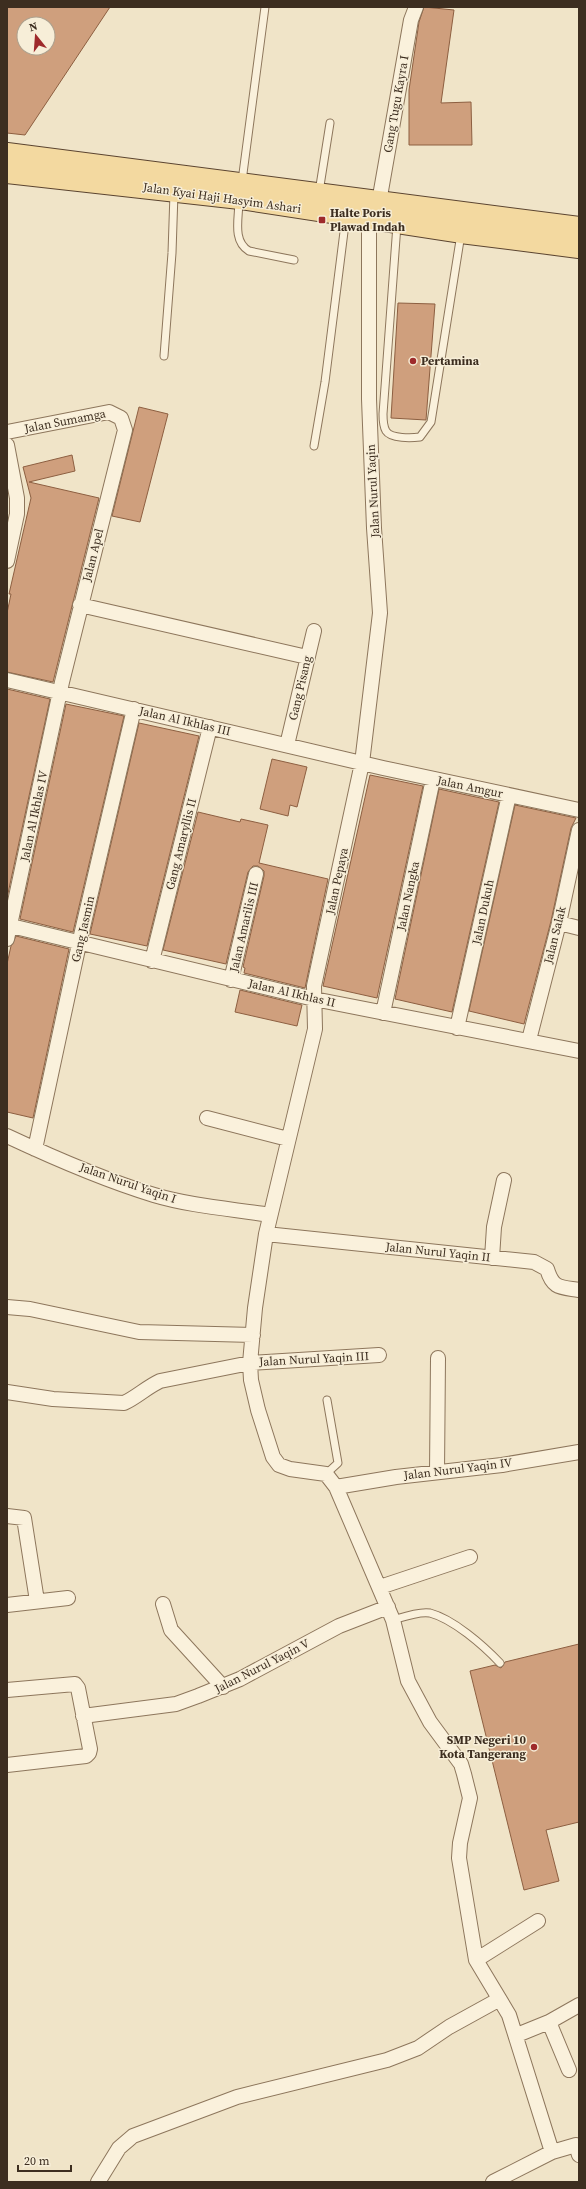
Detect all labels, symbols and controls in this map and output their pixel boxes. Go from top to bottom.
north arrow [16,16,56,56]
text: N [27,19,39,35]
street label: Gang Tugu Kayra I [380,54,412,154]
street label: Jalan Kyai Haji Hasyim Ashari [141,179,303,217]
place label: Halte Poris Plawad Indah [330,205,406,235]
marker: Halte Poris Plawad Indah [317,215,327,225]
place label: Pertamina [421,353,480,369]
marker: Pertamina [408,356,418,366]
street label: Jalan Sumamga [22,405,108,437]
street label: Jalan Nurul Yaqin [363,444,383,539]
street label: Jalan Apel [78,526,107,584]
street label: Gang Pisang [285,654,315,722]
street label: Jalan Al Ikhlas III [137,702,232,739]
street label: Jalan Al Ikhlas IV [16,769,51,864]
street label: Jalan Amgur [435,772,504,802]
street label: Gang Amaryllis II [162,796,200,892]
street label: Jalan Pepaya [322,845,352,917]
street label: Jalan Nangka [393,859,423,933]
street label: Jalan Dukuh [468,878,498,947]
street label: Jalan Amarilis III [226,880,262,975]
street label: Gang Jasmin [68,894,98,964]
street label: Jalan Salak [540,904,570,966]
street label: Jalan Al Ikhlas II [246,975,337,1011]
street label: Jalan Nurul Yaqin I [77,1159,178,1207]
street label: Jalan Nurul Yaqin II [384,1238,491,1265]
street label: Jalan Nurul Yaqin III [258,1348,369,1370]
street label: Jalan Nurul Yaqin IV [402,1454,513,1484]
street label: Jalan Nurul Yaqin V [211,1635,312,1697]
place label: SMP Negeri 10 Kota Tangerang [439,1732,526,1762]
marker: SMP Negeri 10 Kota Tangerang [529,1742,539,1752]
scale bar [18,2147,71,2173]
text: 20 m [24,2153,50,2169]

